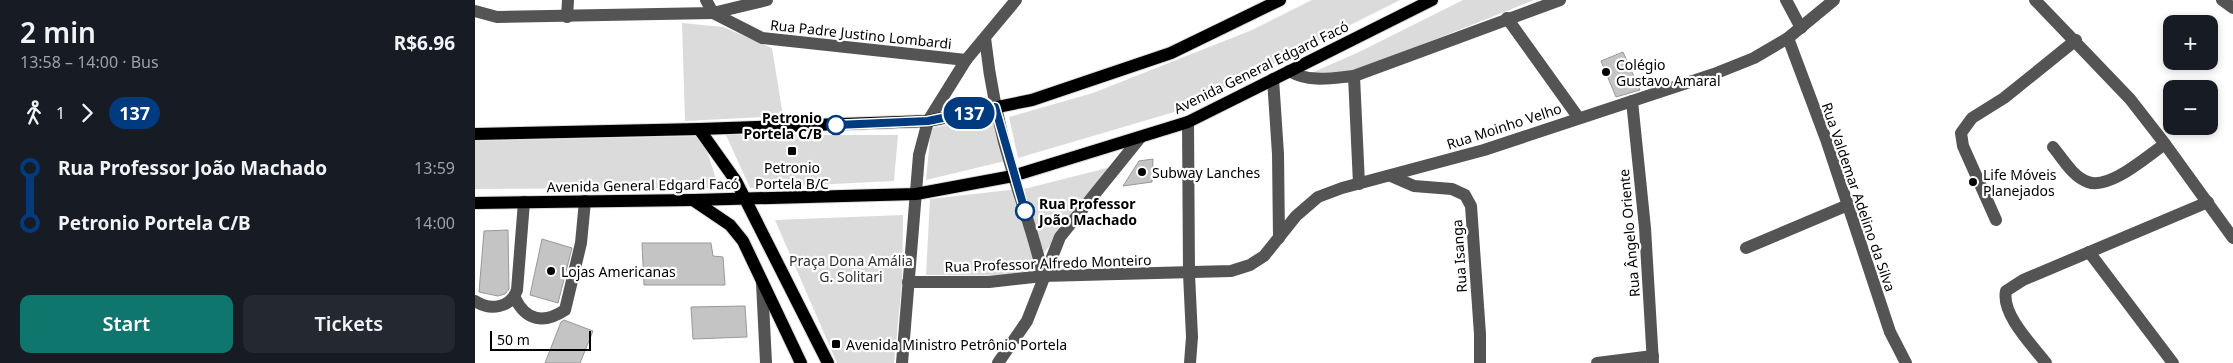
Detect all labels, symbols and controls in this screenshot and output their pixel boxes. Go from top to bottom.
text: 2 min [20,13,96,51]
street label: Rua Padre Justino Lombardi [769,15,953,53]
map controls [2163,15,2218,135]
button: + [2163,15,2218,70]
street label: Avenida General Edgard Facó [1170,16,1352,118]
text: R$6.96 [394,30,455,56]
text: 13:58 – 14:00 · Bus [20,51,159,73]
place label: Colégio Gustavo Amaral [1616,55,1721,90]
marker: Colégio Gustavo Amaral [1600,66,1612,78]
button: − [2163,80,2218,135]
line badge: 137 [940,97,998,129]
street label: Rua Moinho Velho [1444,98,1564,154]
icon: walk [20,99,48,127]
icon: forward [73,99,101,127]
street label: Rua Valdemar Adelino da Silva [1818,100,1900,294]
text: 137 [119,101,150,125]
text: 137 [954,101,984,125]
text: 1 [56,102,65,124]
place label: Petronio Portela C/B [744,108,822,143]
marker: Petronio Portela C/B [826,115,846,135]
marker: Petronio Portela B/C [786,145,798,157]
text: Rua Professor João Machado [58,155,327,181]
text: 13:59 [414,157,455,179]
place label: Petronio Portela B/C [755,158,829,193]
place label: Subway Lanches [1152,163,1260,182]
place label: Life Móveis Planejados [1983,165,2057,200]
marker: Subway Lanches [1136,166,1148,178]
street label: Rua Ângelo Oriente [1614,168,1644,298]
street label: Avenida General Edgard Facó [547,174,739,196]
marker: Life Móveis Planejados [1967,176,1979,188]
place label: Rua Professor João Machado [1037,194,1137,229]
marker: Rua Professor João Machado [1015,201,1035,221]
text: Petronio Portela C/B [58,210,251,236]
text: 14:00 [414,212,455,234]
street label: Rua Isanga [1447,219,1471,293]
street label: Rua Professor Alfredo Monteiro [944,250,1152,276]
park label: Praça Dona Amália G. Solitari [789,251,913,286]
place label: Lojas Americanas [561,262,676,281]
marker: Lojas Americanas [545,265,557,277]
button: Start [20,295,233,353]
button: Tickets [243,295,455,353]
scale bar [490,328,591,351]
text: 50 m [497,330,530,349]
place label: Avenida Ministro Petrônio Portela [846,335,1067,354]
marker: Avenida Ministro Petrônio Portela [830,338,842,350]

